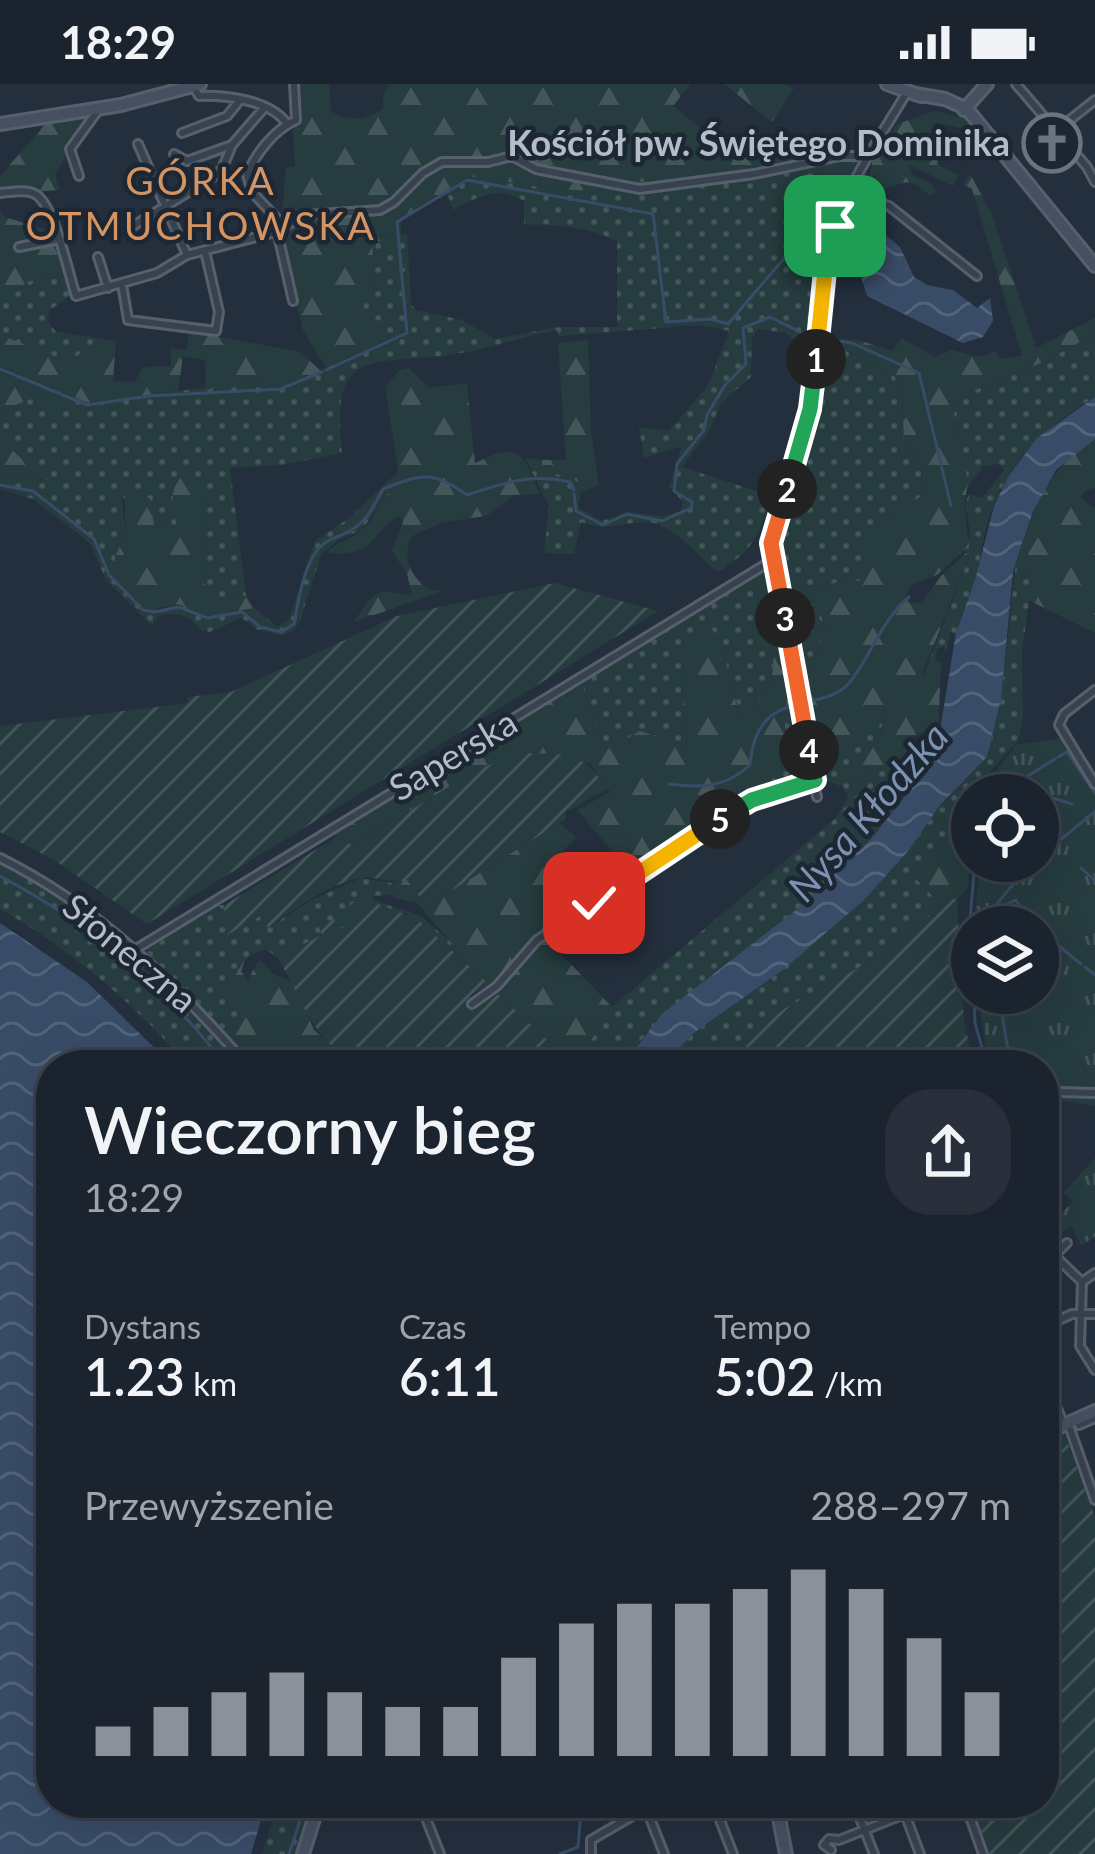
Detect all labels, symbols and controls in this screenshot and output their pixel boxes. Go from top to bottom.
text: 18:29 [60,15,176,69]
church icon: Kościół pw. Świętego Dominika [1021,112,1083,174]
place label: Kościół pw. Świętego Dominika [507,120,1010,164]
district label: GÓRKA OTMUCHOWSKA [25,157,377,248]
pin [784,175,886,277]
icon: arrive [802,193,868,259]
pin: 1 [786,329,846,389]
text: 1 [806,339,826,379]
pin: 2 [757,459,817,519]
text: 2 [777,469,797,509]
pin: 3 [755,588,815,648]
text: 3 [775,598,795,638]
street label: Saperska [381,699,524,809]
water label: Nysa Kłodzka [778,713,957,910]
pin: 4 [779,720,839,780]
text: 4 [799,730,819,770]
map controls [951,774,1059,1014]
button: locate [951,774,1059,882]
pin: 5 [690,789,750,849]
text: 5 [710,799,730,839]
pin [543,852,645,954]
icon: check [561,870,627,936]
street label: Słoneczna [55,884,207,1021]
button: layers [951,906,1059,1014]
text: Wieczorny bieg [84,1089,536,1168]
button: share [885,1089,1011,1215]
text: 18:29 [84,1174,184,1220]
text: Dystans [84,1306,201,1346]
text: Czas [399,1306,467,1346]
text: Tempo [714,1306,811,1346]
text: 1.23 [84,1346,185,1407]
text: 6:11 [399,1346,501,1407]
text: 5:02 [714,1346,816,1407]
text: km [185,1363,237,1403]
text: /km [816,1363,883,1403]
text: Przewyższenie [84,1482,334,1528]
text: 288–297 m [811,1482,1011,1528]

